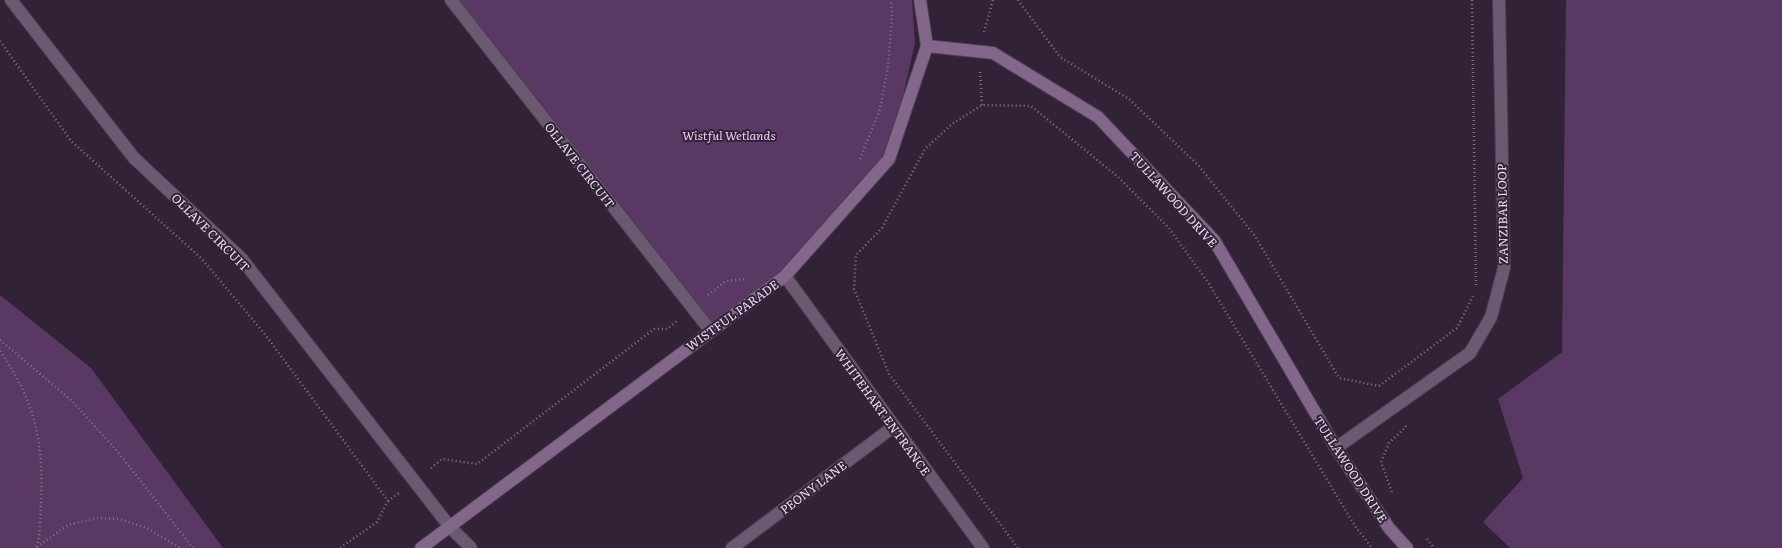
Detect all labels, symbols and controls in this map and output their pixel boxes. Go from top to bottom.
street label: OLLAVE CIRCUIT [541,118,619,212]
park label: Wistful Wetlands [682,126,776,144]
street label: TULLAWOOD DRIVE [1126,147,1222,251]
street label: ZANZIBAR LOOP [1492,164,1512,264]
street label: OLLAVE CIRCUIT [168,189,254,275]
street label: WISTFUL PARADE [682,275,782,355]
street label: WHITEHART ENTRANCE [831,345,935,479]
street label: TULLAWOOD DRIVE [1310,412,1392,526]
street label: PEONY LANE [776,456,850,518]

